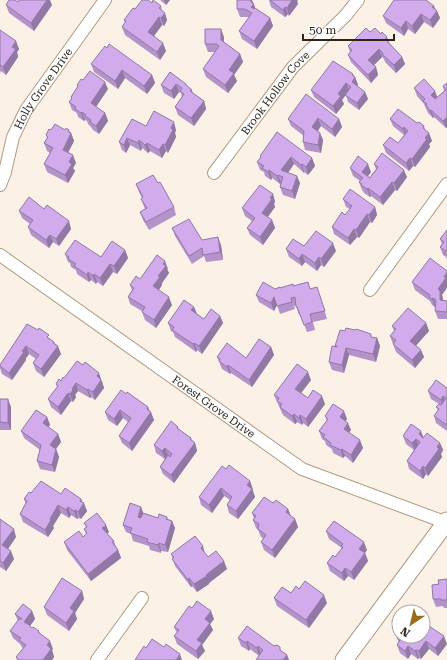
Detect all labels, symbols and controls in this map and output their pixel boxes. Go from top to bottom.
scale bar [303,16,394,42]
text: 50 m [309,23,336,37]
street label: Holly Grove Drive [12,46,75,131]
street label: Brook Hollow Cove [239,49,312,137]
street label: Forest Grove Drive [169,373,258,441]
north arrow [391,604,431,644]
text: N [398,624,413,640]

